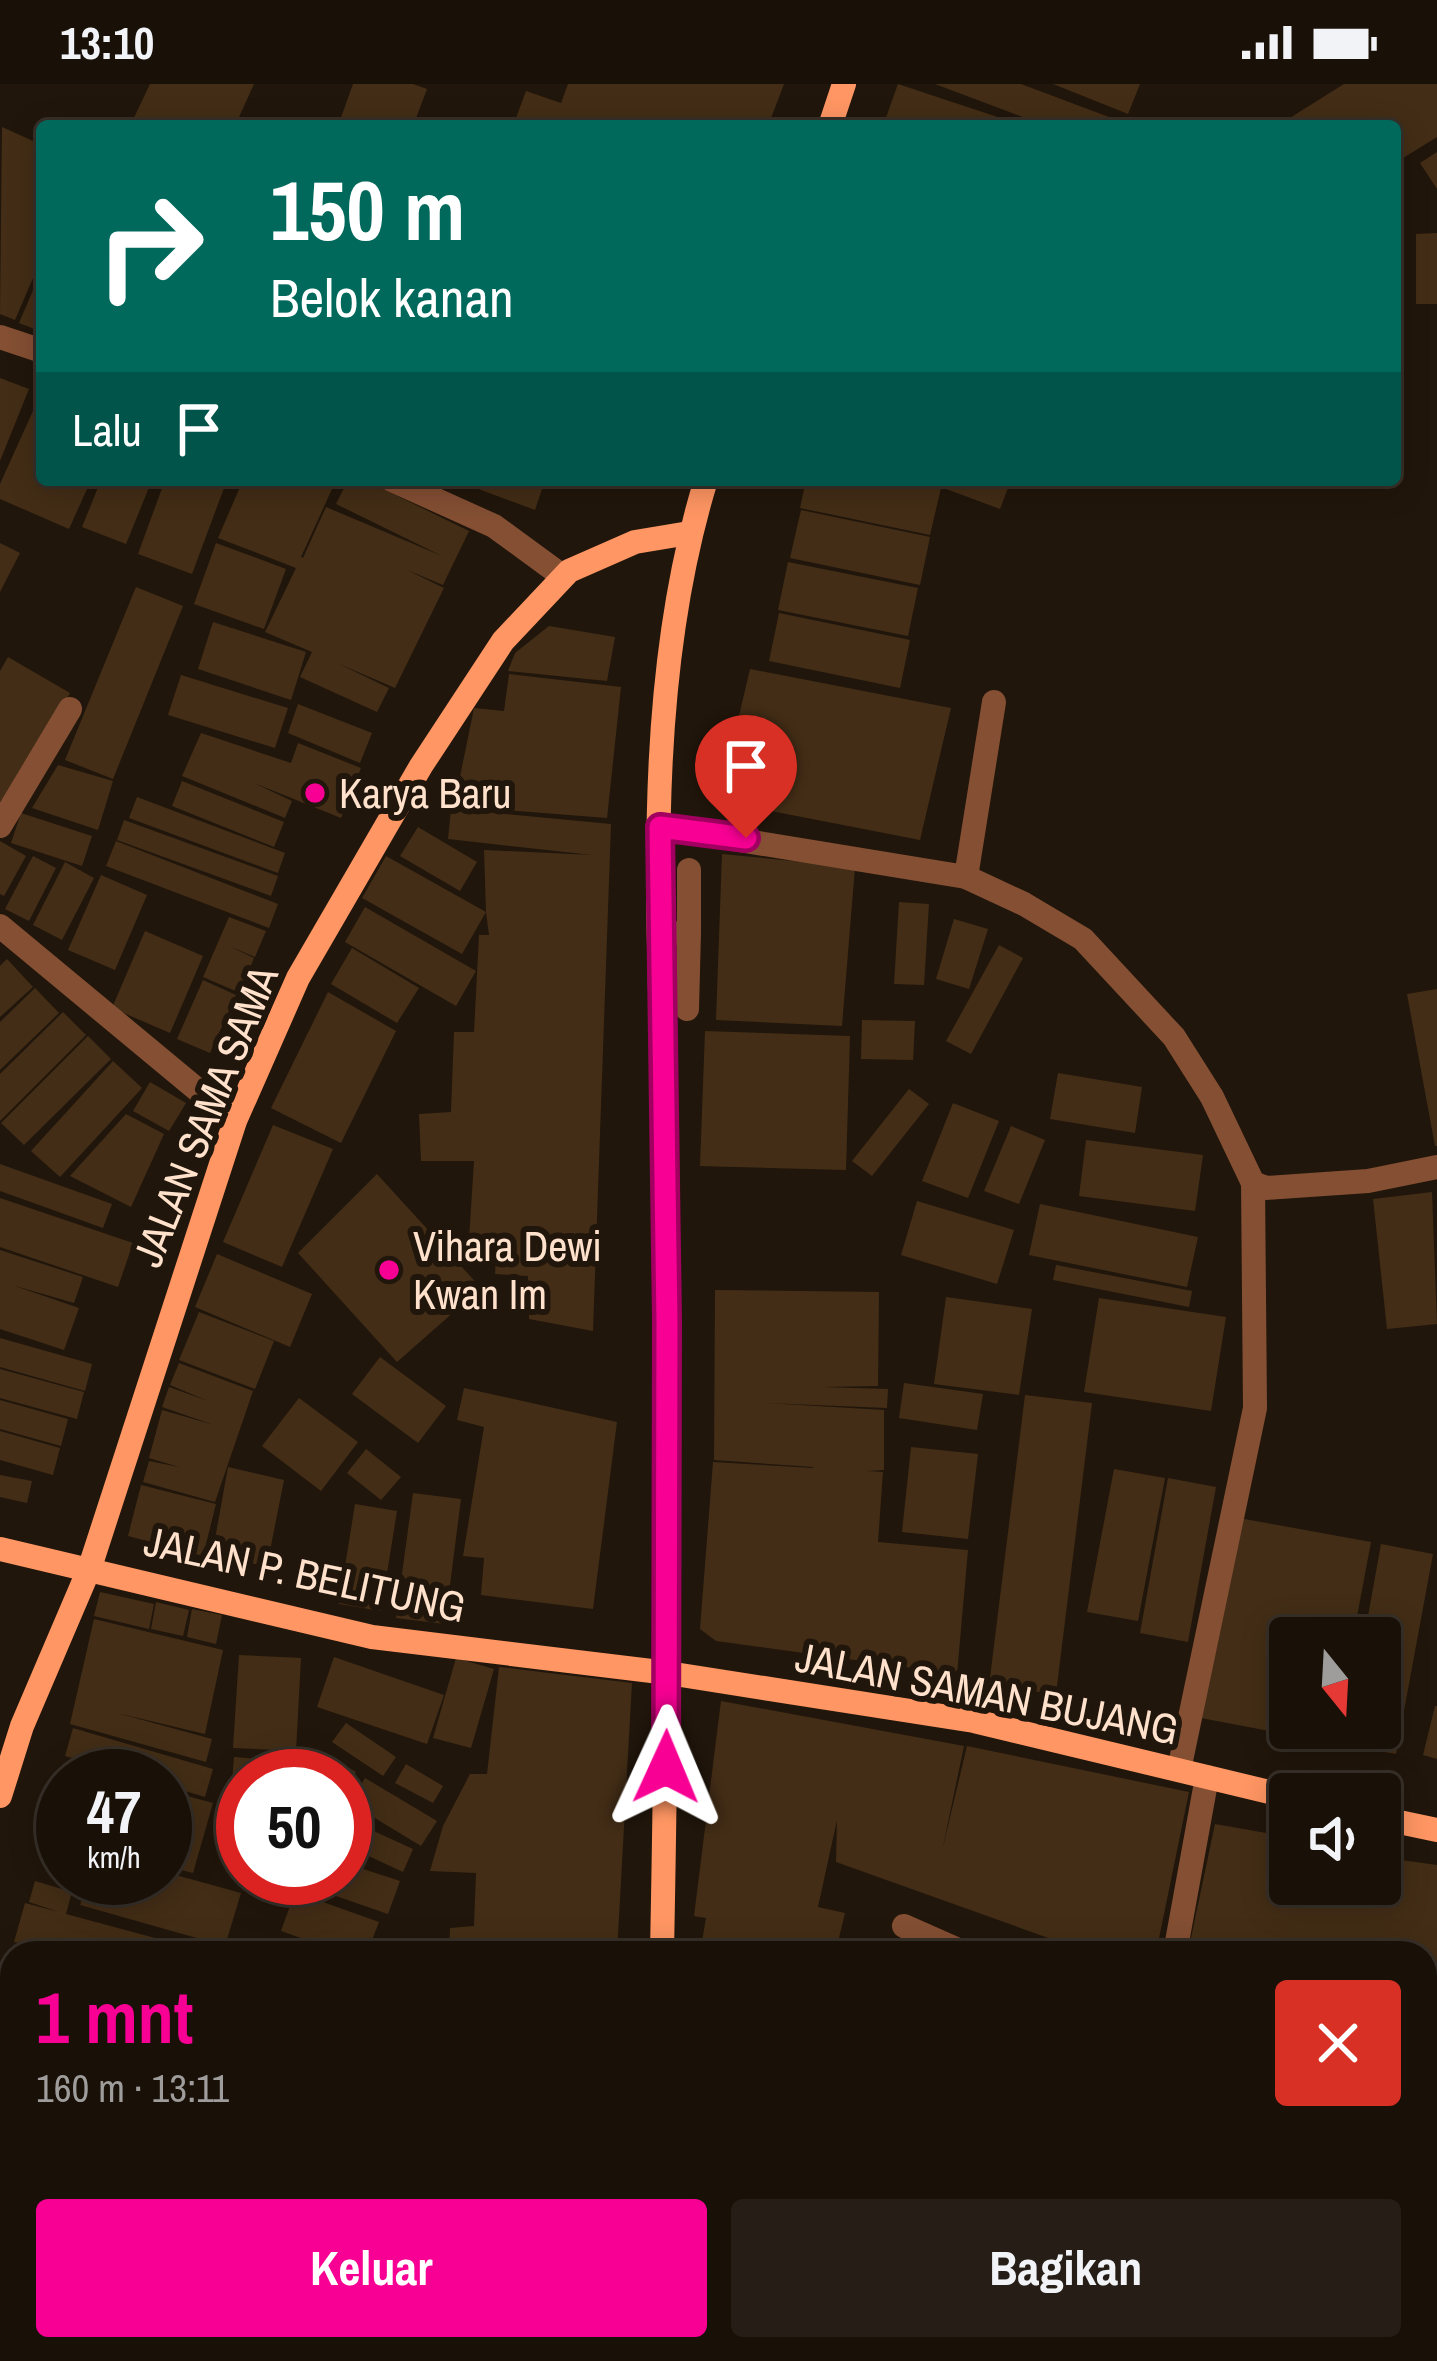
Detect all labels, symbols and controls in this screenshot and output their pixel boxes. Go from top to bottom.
text: 13:10 [60,12,154,73]
text: 150 m [270,153,465,266]
icon: right [72,168,228,324]
text: Belok kanan [270,261,514,334]
icon: arrive [166,396,232,462]
text: Lalu [72,399,142,460]
pin [695,715,797,838]
icon: arrive [713,733,779,799]
place label: Karya Baru [339,765,511,821]
marker: Karya Baru [302,780,328,806]
street label: JALAN SAMA SAMA [119,956,291,1275]
place label: Vihara Dewi Kwan Im [413,1218,602,1322]
marker: Vihara Dewi Kwan Im [376,1257,402,1283]
street label: JALAN P. BELITUNG [139,1513,471,1635]
north arrow [1269,1617,1401,1749]
map controls [1269,1617,1401,1905]
street label: JALAN SAMAN BUJANG [791,1628,1183,1758]
position arrow [603,1704,729,1830]
speed limit sign: 50 [216,1749,372,1905]
text: 47 [87,1771,141,1852]
button: sound [1269,1773,1401,1905]
text: km/h [87,1837,141,1877]
text: 1 mnt [36,1968,193,2065]
button: close [1275,1980,1401,2106]
text: 160 m · 13:11 [36,2062,229,2114]
button: Keluar [36,2199,707,2337]
button: Bagikan [731,2199,1401,2337]

